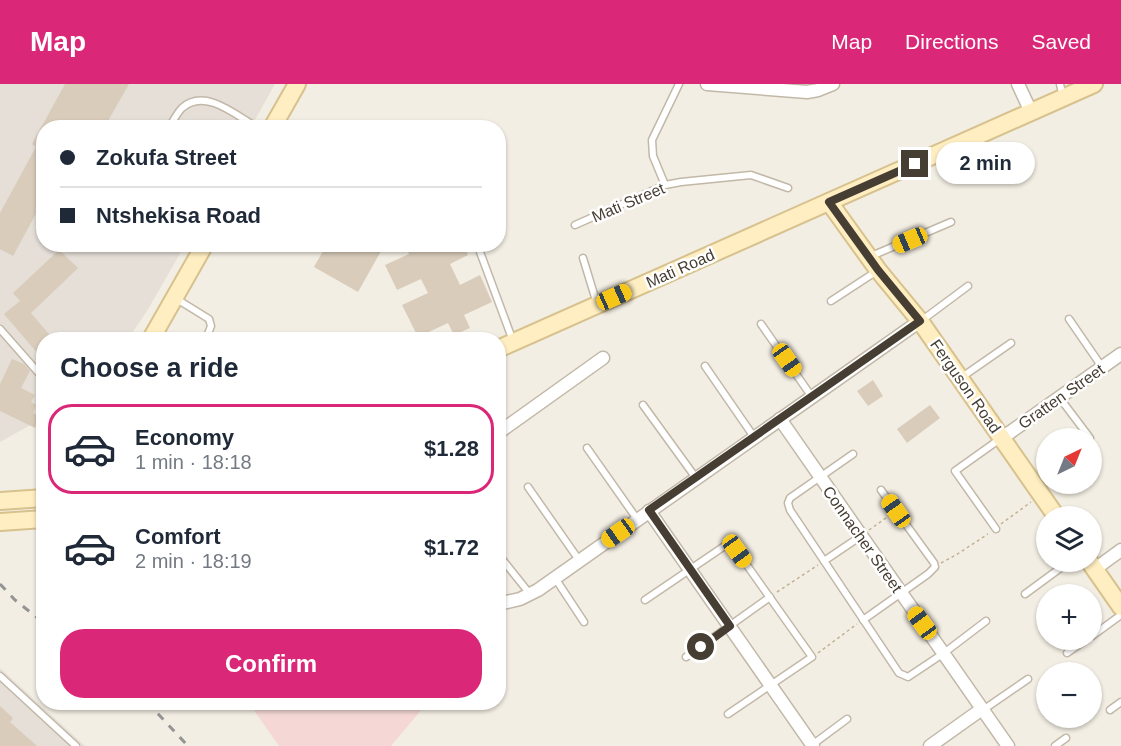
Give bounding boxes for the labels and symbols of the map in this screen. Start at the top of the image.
callout: 2 min [936,143,1035,185]
route end [901,150,928,177]
street label: Mati Street [589,179,668,225]
car [890,225,930,255]
street label: Mati Road [643,246,717,291]
car [594,281,634,313]
street label: Ferguson Road [927,336,1004,436]
car [769,340,805,380]
street label: Gratten Street [1015,360,1108,432]
north arrow [1036,428,1102,494]
street label: Connacher Street [820,483,906,596]
car [878,491,914,531]
car [598,515,638,551]
car [719,531,755,571]
car [904,603,940,643]
route start [687,633,714,660]

